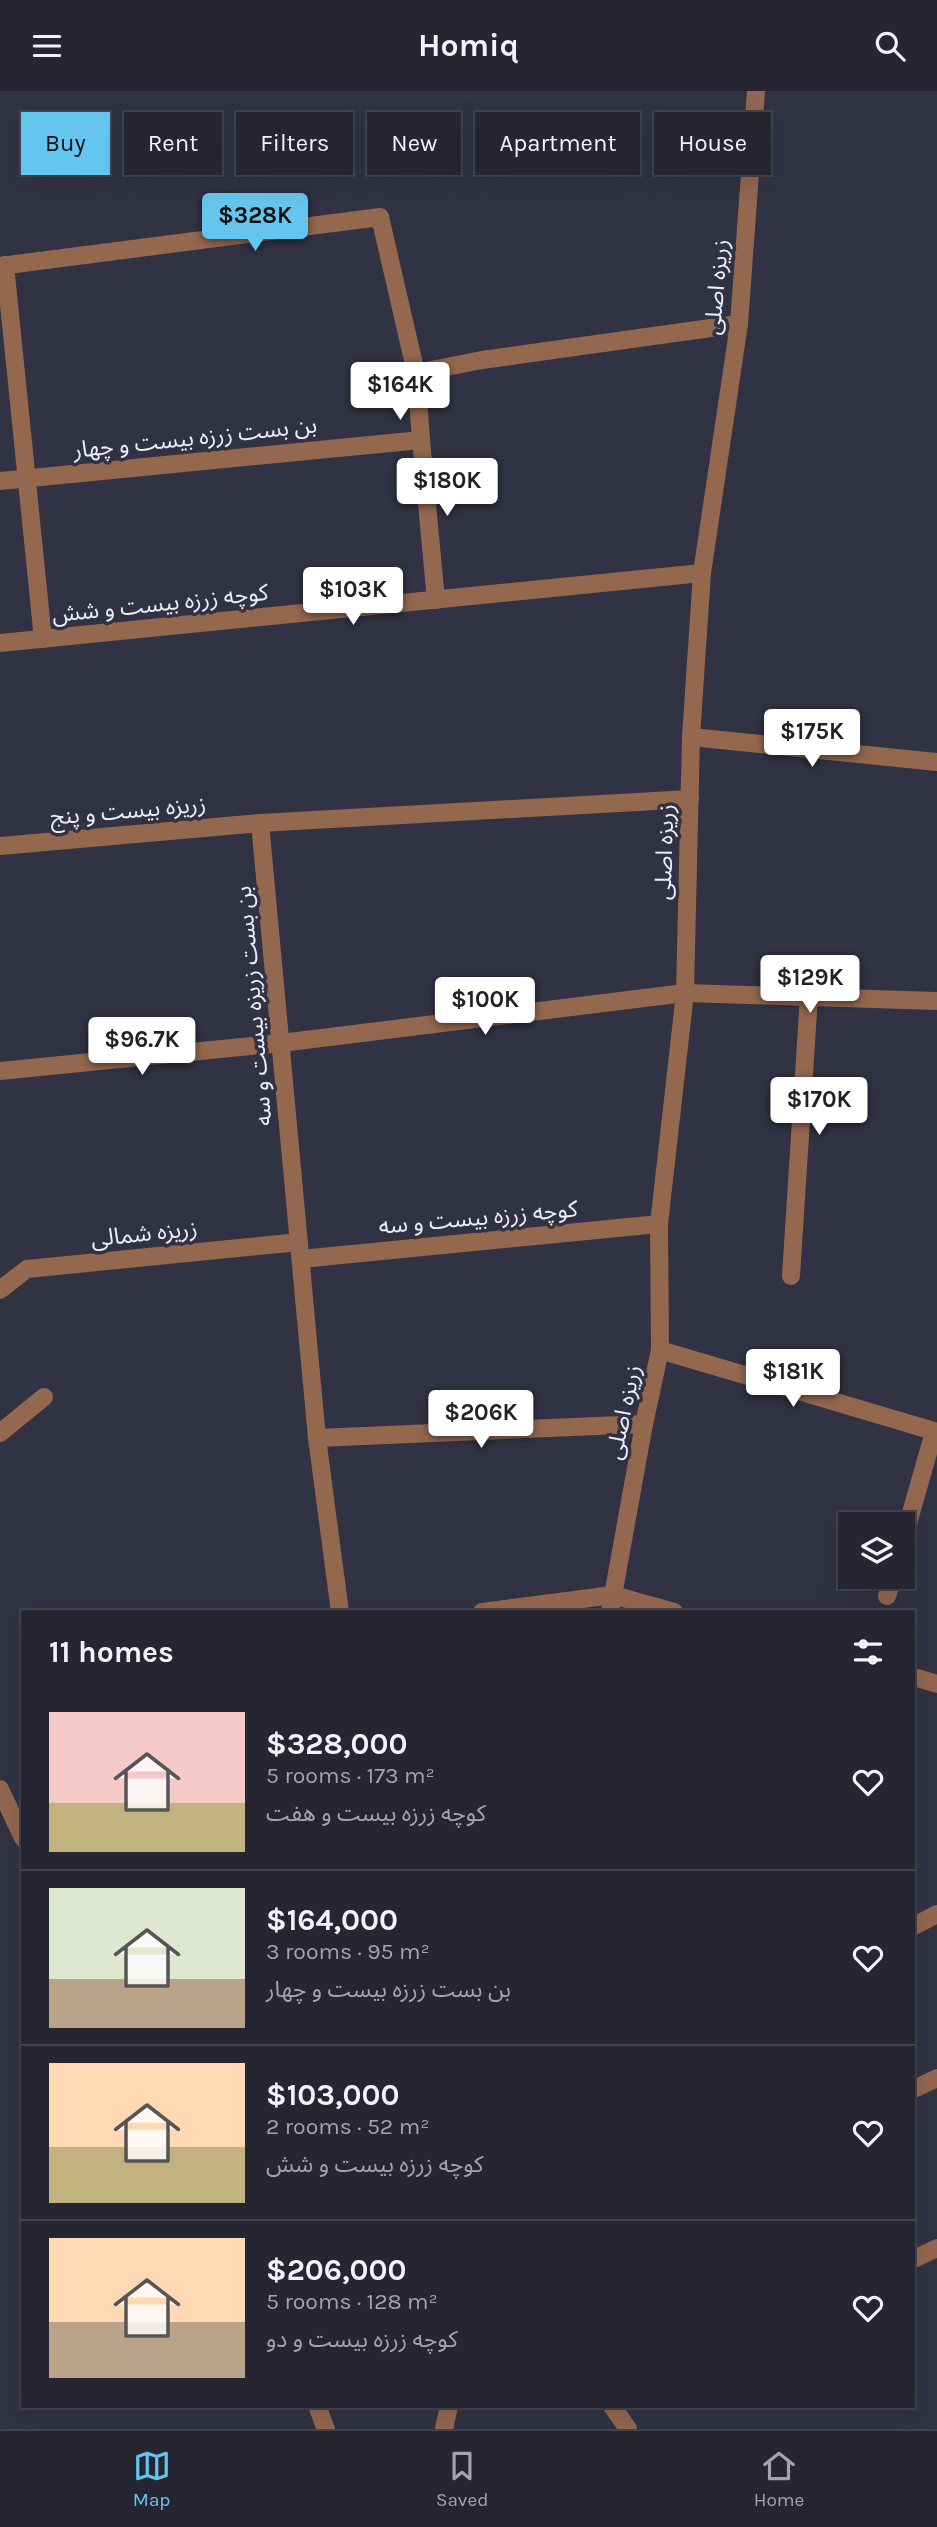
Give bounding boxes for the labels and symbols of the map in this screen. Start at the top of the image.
pin: $328K [206,193,304,253]
street label: زریزه اصلی [699,238,734,336]
pin: $164K [351,363,449,422]
street label: بن بست زرزه بیست و چهار [71,411,318,465]
pin: $180K [398,459,496,518]
pin: $103K [304,567,402,627]
street label: کوچه زرزه بیست و شش [50,579,270,629]
pin: $175K [763,709,861,769]
street label: زریزه بیست و پنج [49,790,207,834]
street label: زریزه اصلی [649,804,680,901]
street label: بن بست زریزه بیست و سه [230,885,277,1127]
pin: $129K [761,955,859,1015]
pin: $100K [436,977,534,1037]
pin: $96.7K [85,1017,199,1077]
pin: $170K [770,1077,868,1137]
street label: کوچه زرزه بیست و سه [377,1195,579,1241]
street label: زریزه شمالی [89,1214,199,1253]
pin: $181K [744,1349,842,1409]
street label: زریزه اصلی [600,1362,647,1462]
pin: $206K [432,1391,530,1450]

